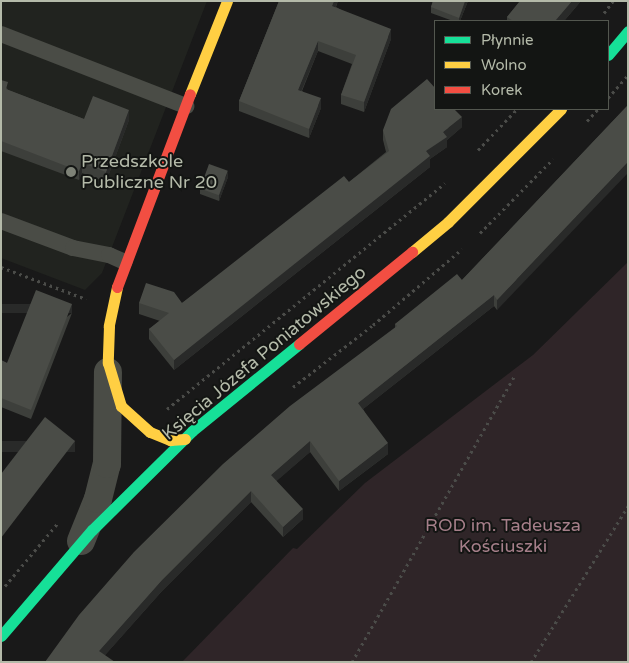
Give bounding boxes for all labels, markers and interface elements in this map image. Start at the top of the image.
legend [434,20,609,110]
text: Płynnie [481,31,534,49]
text: Wolno [481,56,527,74]
text: Korek [481,81,522,99]
place label: Przedszkole Publiczne Nr 20 [81,151,217,193]
marker: Przedszkole Publiczne Nr 20 [65,166,77,178]
street label: Księcia Józefa Poniatowskiego [158,261,370,445]
park label: ROD im. Tadeusza Kościuszki [425,515,581,558]

